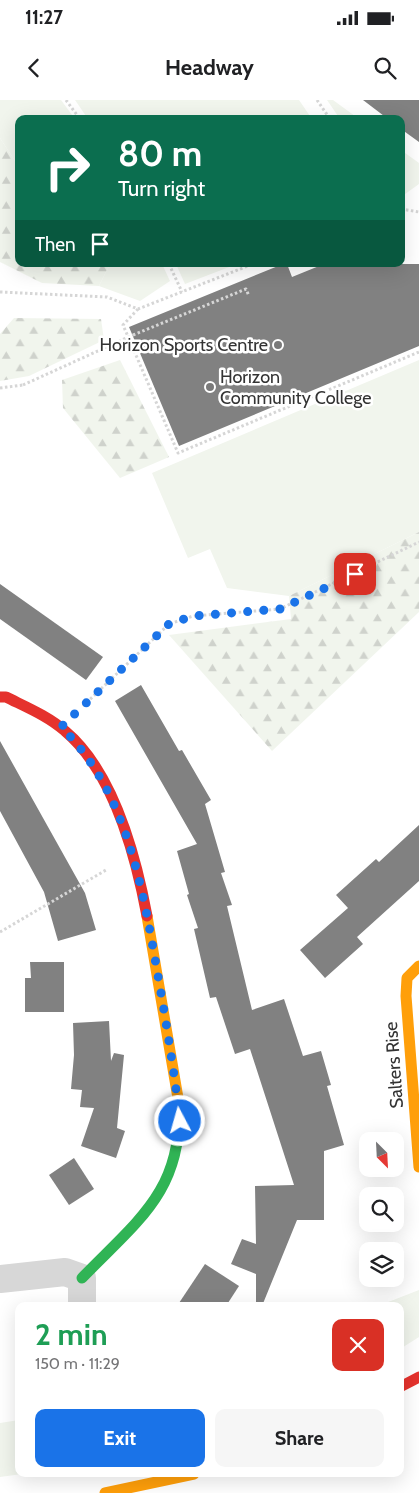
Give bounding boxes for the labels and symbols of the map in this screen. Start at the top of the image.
place label: Horizon Sports Centre [100,334,268,356]
marker: Horizon Sports Centre [272,339,284,351]
place label: Horizon Community College [220,366,371,409]
marker: Horizon Community College [204,381,216,393]
pin [334,553,376,595]
street label: Salters Rise [380,1021,408,1109]
position arrow [153,1094,205,1146]
north arrow [359,1132,404,1178]

